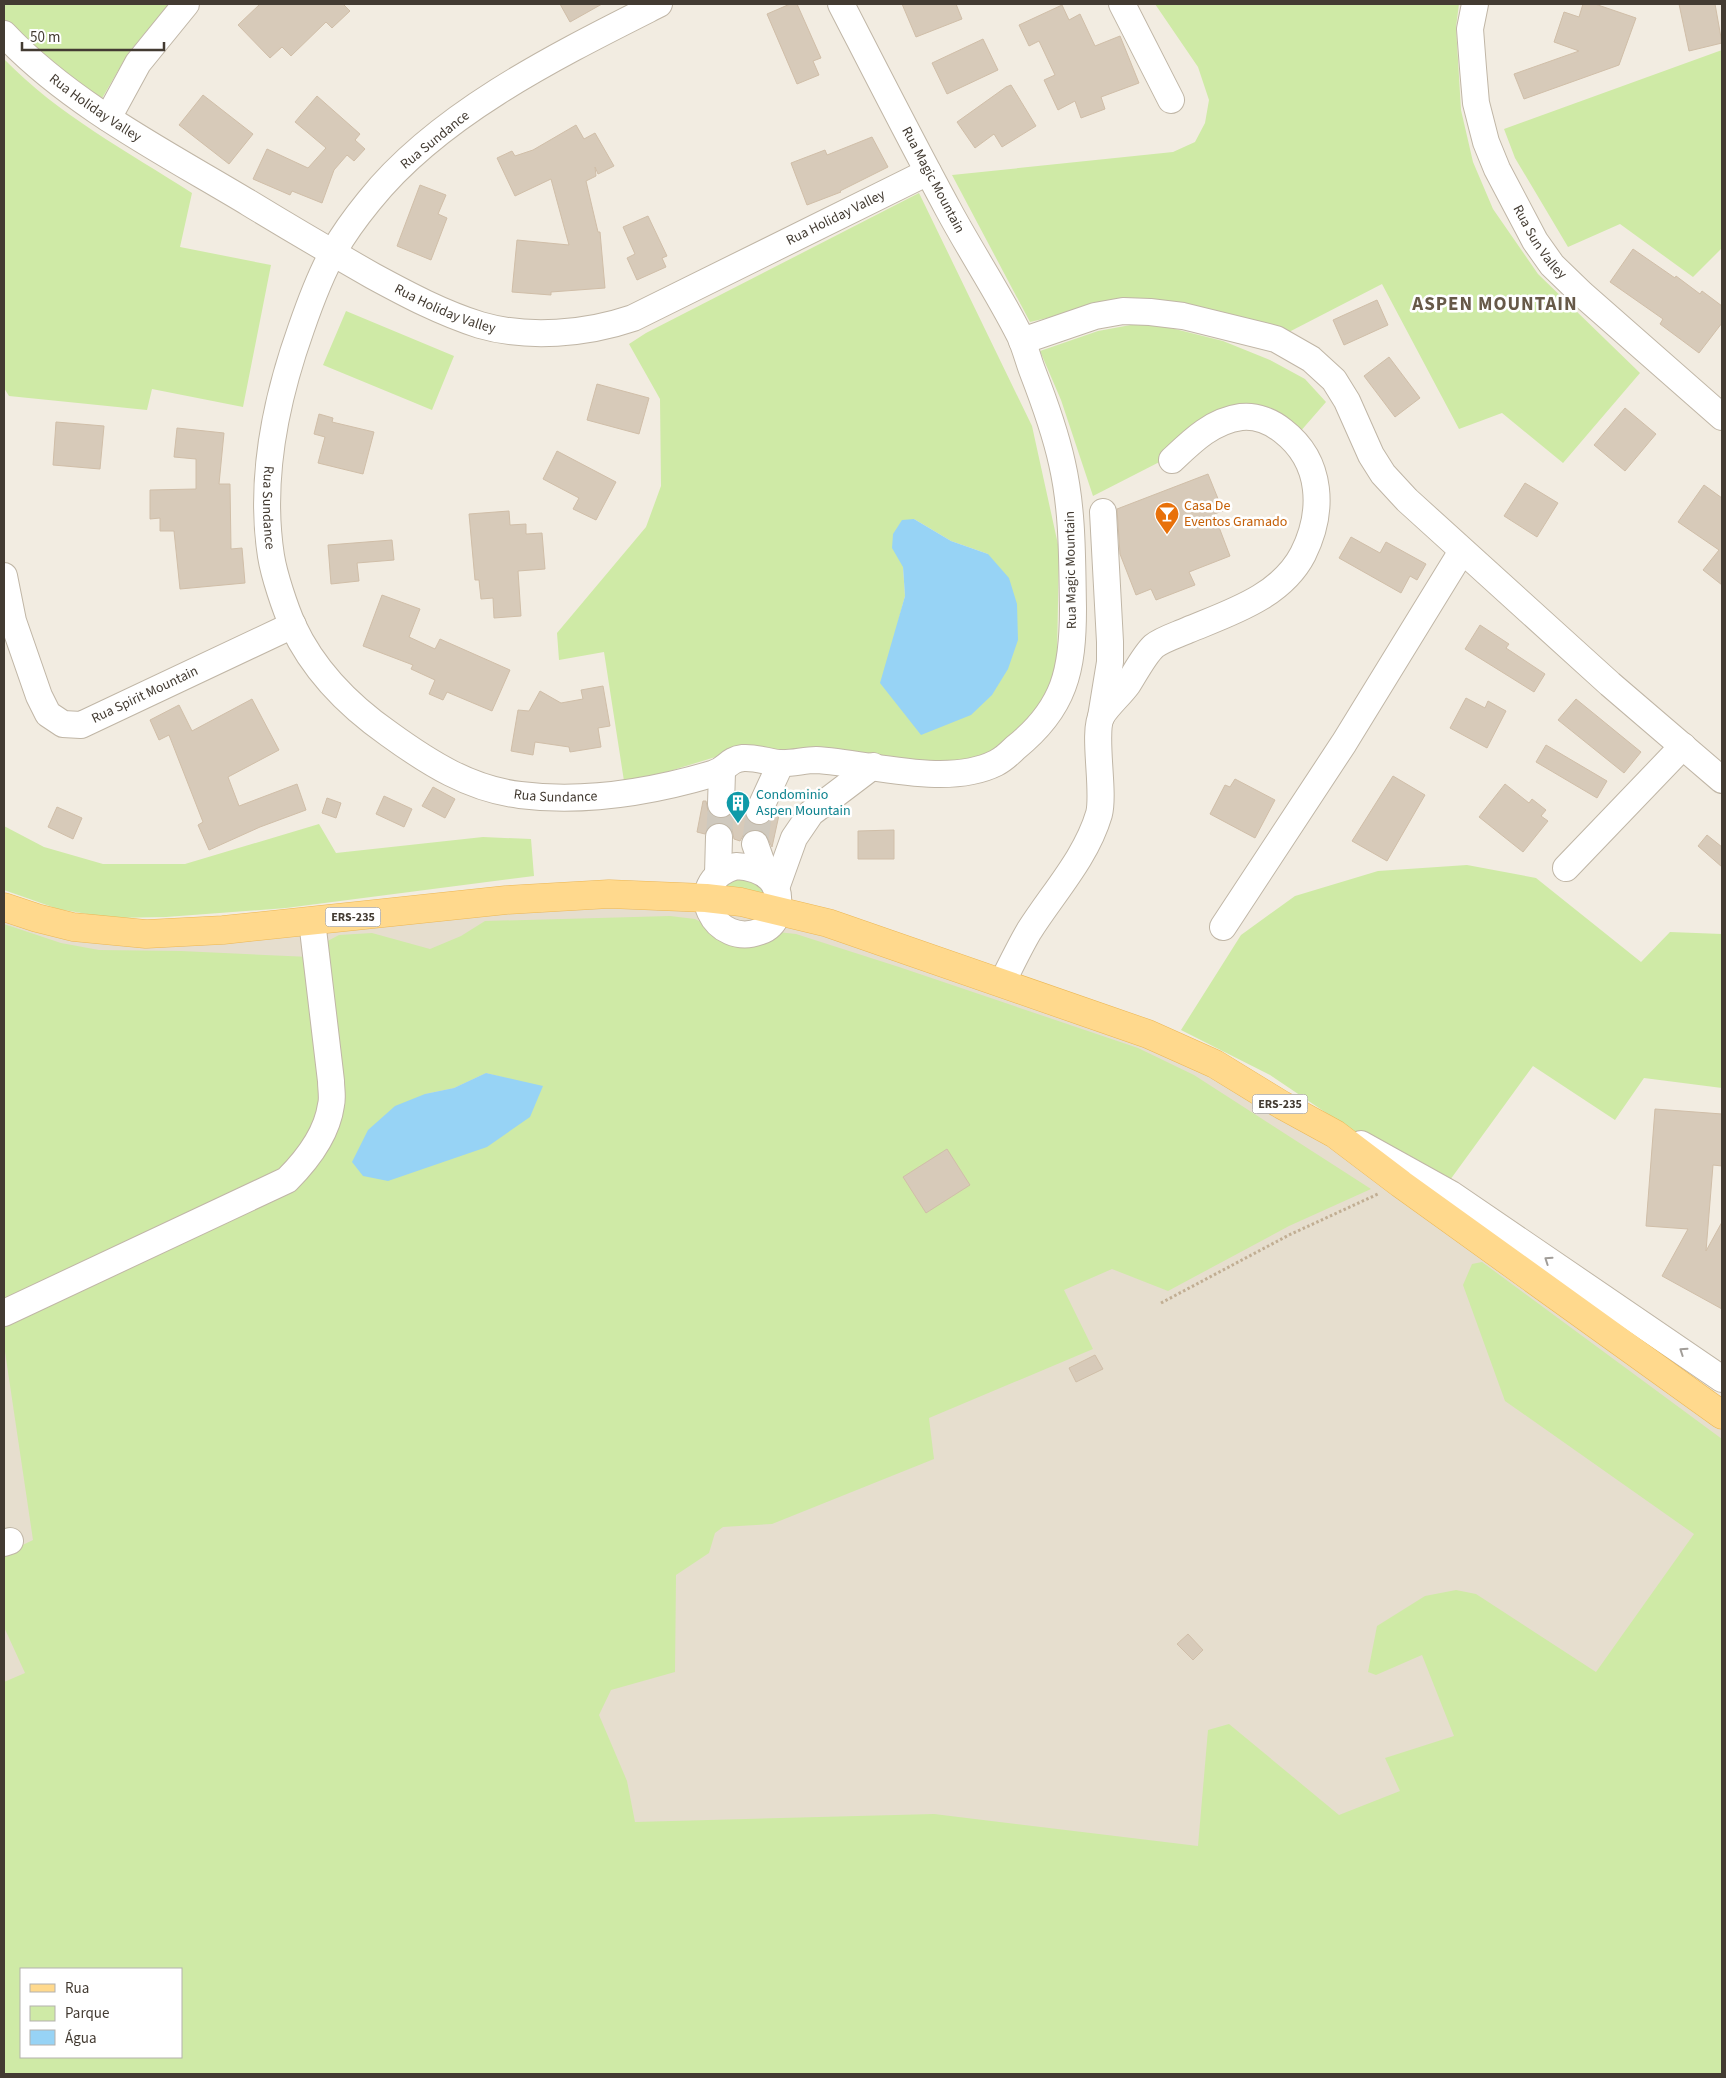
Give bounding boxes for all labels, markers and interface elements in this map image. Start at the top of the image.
scale bar [22,20,165,52]
text: 50 m [30,27,60,48]
street label: Rua Holiday Valley [45,69,146,147]
street label: Rua Sundance [396,106,474,174]
street label: Rua Magic Mountain [896,123,970,237]
street label: Rua Holiday Valley [783,185,889,251]
street label: Rua Sun Valley [1508,201,1571,284]
street label: Rua Holiday Valley [391,279,498,339]
district label: ASPEN MOUNTAIN [1411,291,1578,318]
street label: Rua Sundance [257,465,280,551]
place label: Casa De Eventos Gramado [1184,496,1287,532]
bar icon: Casa De Eventos Gramado [1154,501,1180,535]
street label: Rua Magic Mountain [1060,511,1082,629]
street label: Rua Spirit Mountain [88,661,201,729]
street label: Rua Sundance [512,784,598,808]
place label: Condominio Aspen Mountain [756,785,851,821]
building icon: Condominio Aspen Mountain [725,790,751,824]
road number: ERS-235 [326,908,380,926]
road number: ERS-235 [1252,1094,1308,1114]
one-way arrow [1544,1256,1553,1266]
one-way arrow [1679,1348,1688,1357]
legend [20,1968,182,2058]
text: Rua [65,1978,89,1999]
text: Parque [65,2003,109,2024]
text: Água [65,2028,96,2049]

